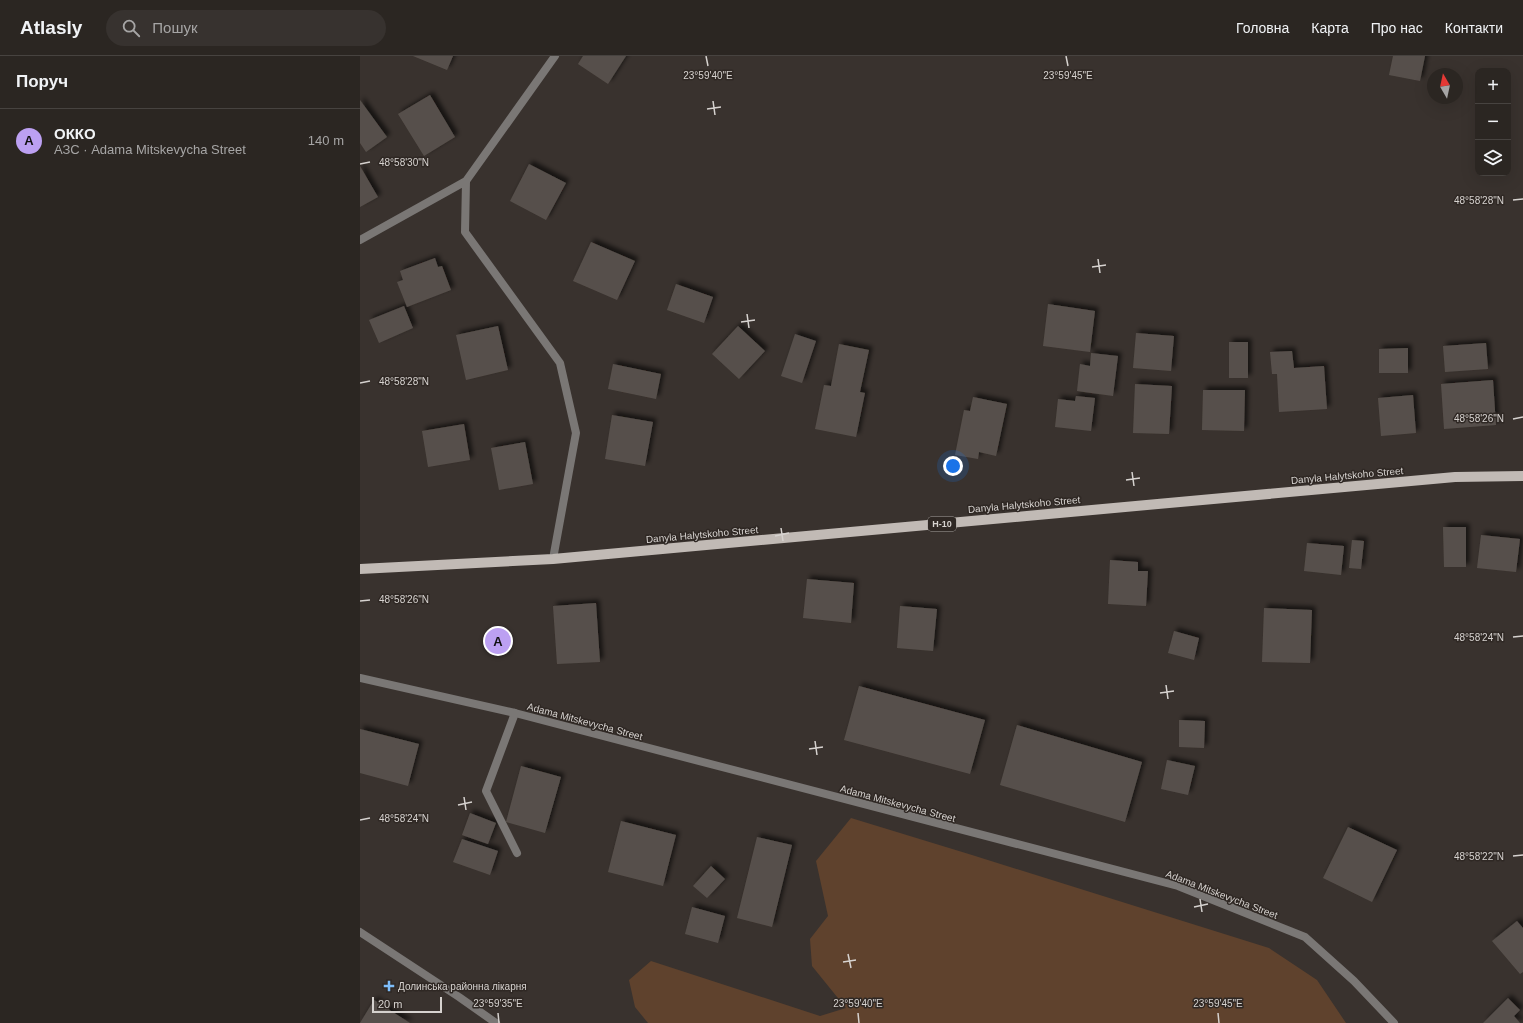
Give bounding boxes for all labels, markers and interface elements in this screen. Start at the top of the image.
search box [106,10,386,46]
text: Atlasly [20,17,82,38]
icon: search [120,17,142,39]
text: Пошук [152,19,198,36]
text: Головна [1236,20,1289,36]
text: Карта [1311,20,1349,36]
text: Про нас [1371,20,1423,36]
text: Контакти [1445,20,1503,36]
north arrow [1427,68,1463,104]
map controls [1475,68,1511,176]
button: + [1475,68,1511,104]
text: 23°59'40"E [683,70,733,81]
text: 23°59'45"E [1043,70,1093,81]
text: Поруч [16,72,68,91]
button: − [1475,104,1511,140]
text: ОККО [54,125,96,142]
text: A [24,133,34,148]
text: 140 m [308,133,344,148]
button: layers [1475,140,1511,176]
text: АЗС · Adama Mitskevycha Street [54,142,246,157]
text: 48°58'30"N [379,157,429,168]
text: 48°58'28"N [1454,195,1504,206]
text: 48°58'28"N [379,376,429,387]
text: 48°58'26"N [1454,413,1504,424]
your location [943,456,963,476]
street label: Danyla Halytskoho Street [1290,465,1404,486]
street label: Danyla Halytskoho Street [967,494,1081,515]
road number: Н-10 [928,517,956,531]
street label: Danyla Halytskoho Street [645,524,759,545]
text: 48°58'26"N [379,594,429,605]
pin: A [485,626,511,656]
text: 48°58'24"N [1454,632,1504,643]
street label: Adama Mitskevycha Street [526,701,644,742]
street label: Adama Mitskevycha Street [839,783,957,824]
text: 48°58'24"N [379,813,429,824]
text: 48°58'22"N [1454,851,1504,862]
street label: Adama Mitskevycha Street [1164,868,1280,921]
marker: Долинська районна лікарня [383,980,395,992]
place label: Долинська районна лікарня [398,981,527,992]
scale bar [372,995,442,1014]
text: 20 m [378,998,402,1010]
text: 23°59'35"E [473,998,523,1009]
text: 23°59'40"E [833,998,883,1009]
text: 23°59'45"E [1193,998,1243,1009]

